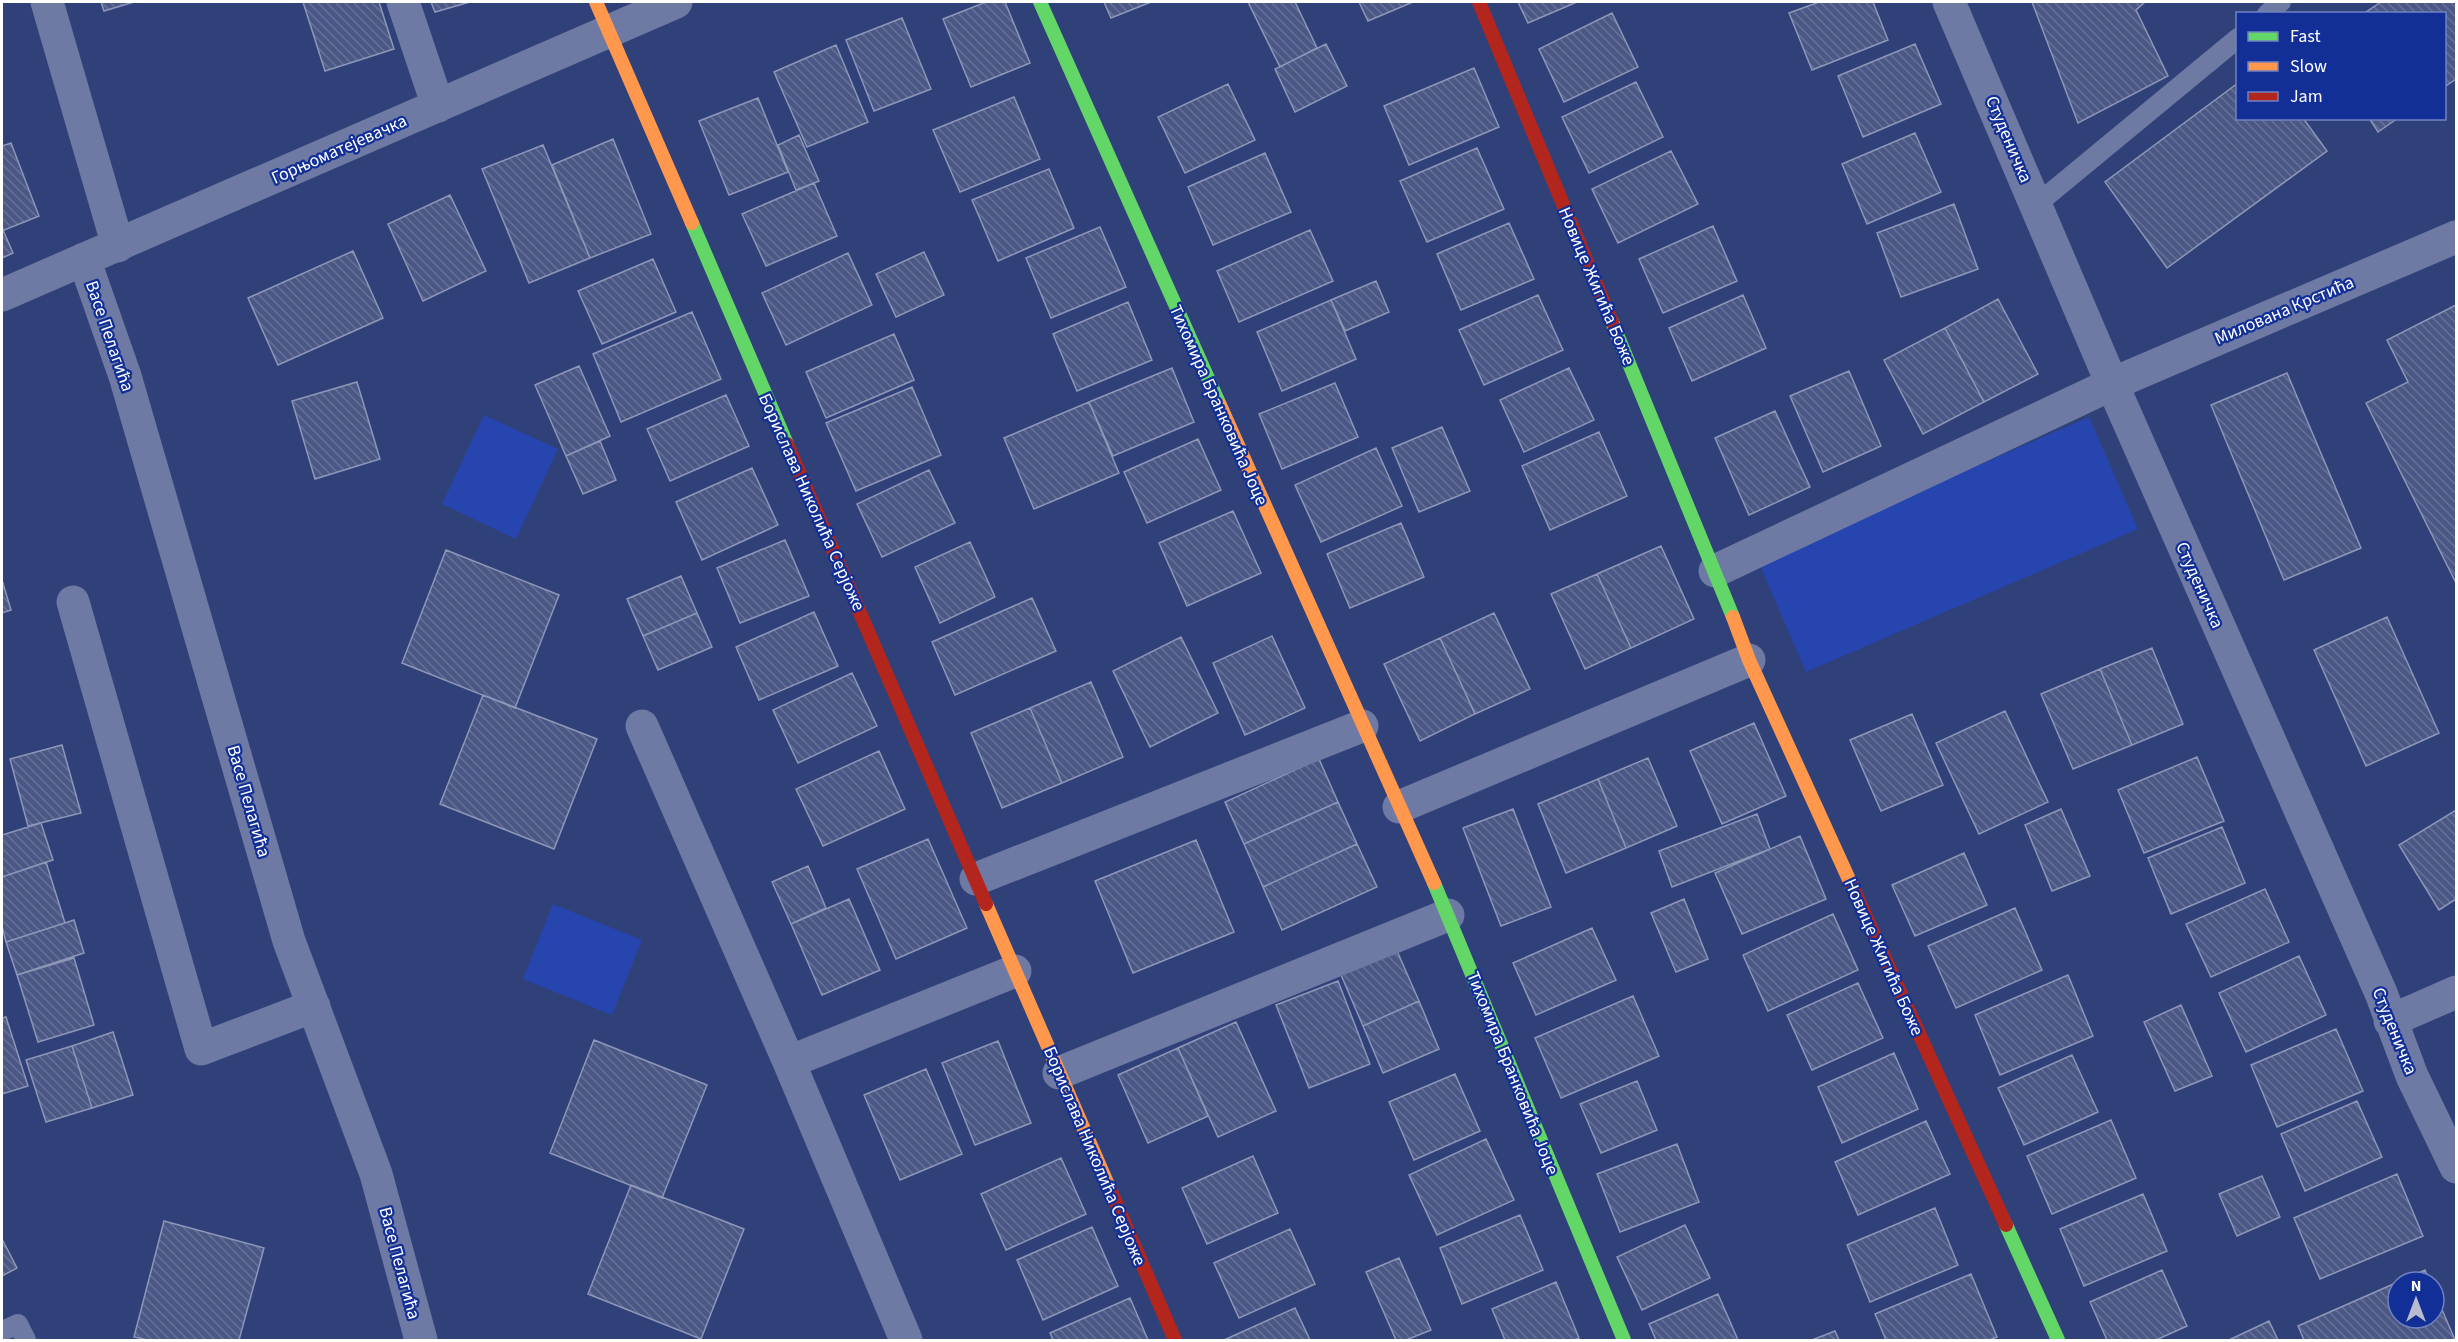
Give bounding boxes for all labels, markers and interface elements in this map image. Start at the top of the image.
legend [2236,12,2446,120]
text: Fast [2290,24,2321,49]
text: Slow [2290,54,2327,79]
text: Jam [2290,84,2323,109]
street label: Студеничка [1979,92,2038,187]
street label: Горњоматејевачка [267,108,411,191]
street label: Новице Жигића Боже [1552,203,1641,369]
street label: Милована Крстића [2211,270,2358,351]
street label: Васе Пелагића [79,277,140,395]
street label: Тихомира Бранковића Јоце [1163,301,1274,510]
street label: Борислава Николића Серјоже [752,389,871,615]
street label: Студеничка [2169,538,2230,632]
street label: Васе Пелагића [221,742,276,860]
street label: Новице Жигића Боже [1838,875,1929,1040]
street label: Тихомира Бранковића Јоце [1460,968,1565,1179]
street label: Студеничка [2366,984,2423,1079]
street label: Борислава Николића Серјоже [1037,1043,1152,1270]
street label: Васе Пелагића [372,1204,427,1322]
north arrow [2386,1270,2446,1330]
text: N [2411,1275,2421,1297]

